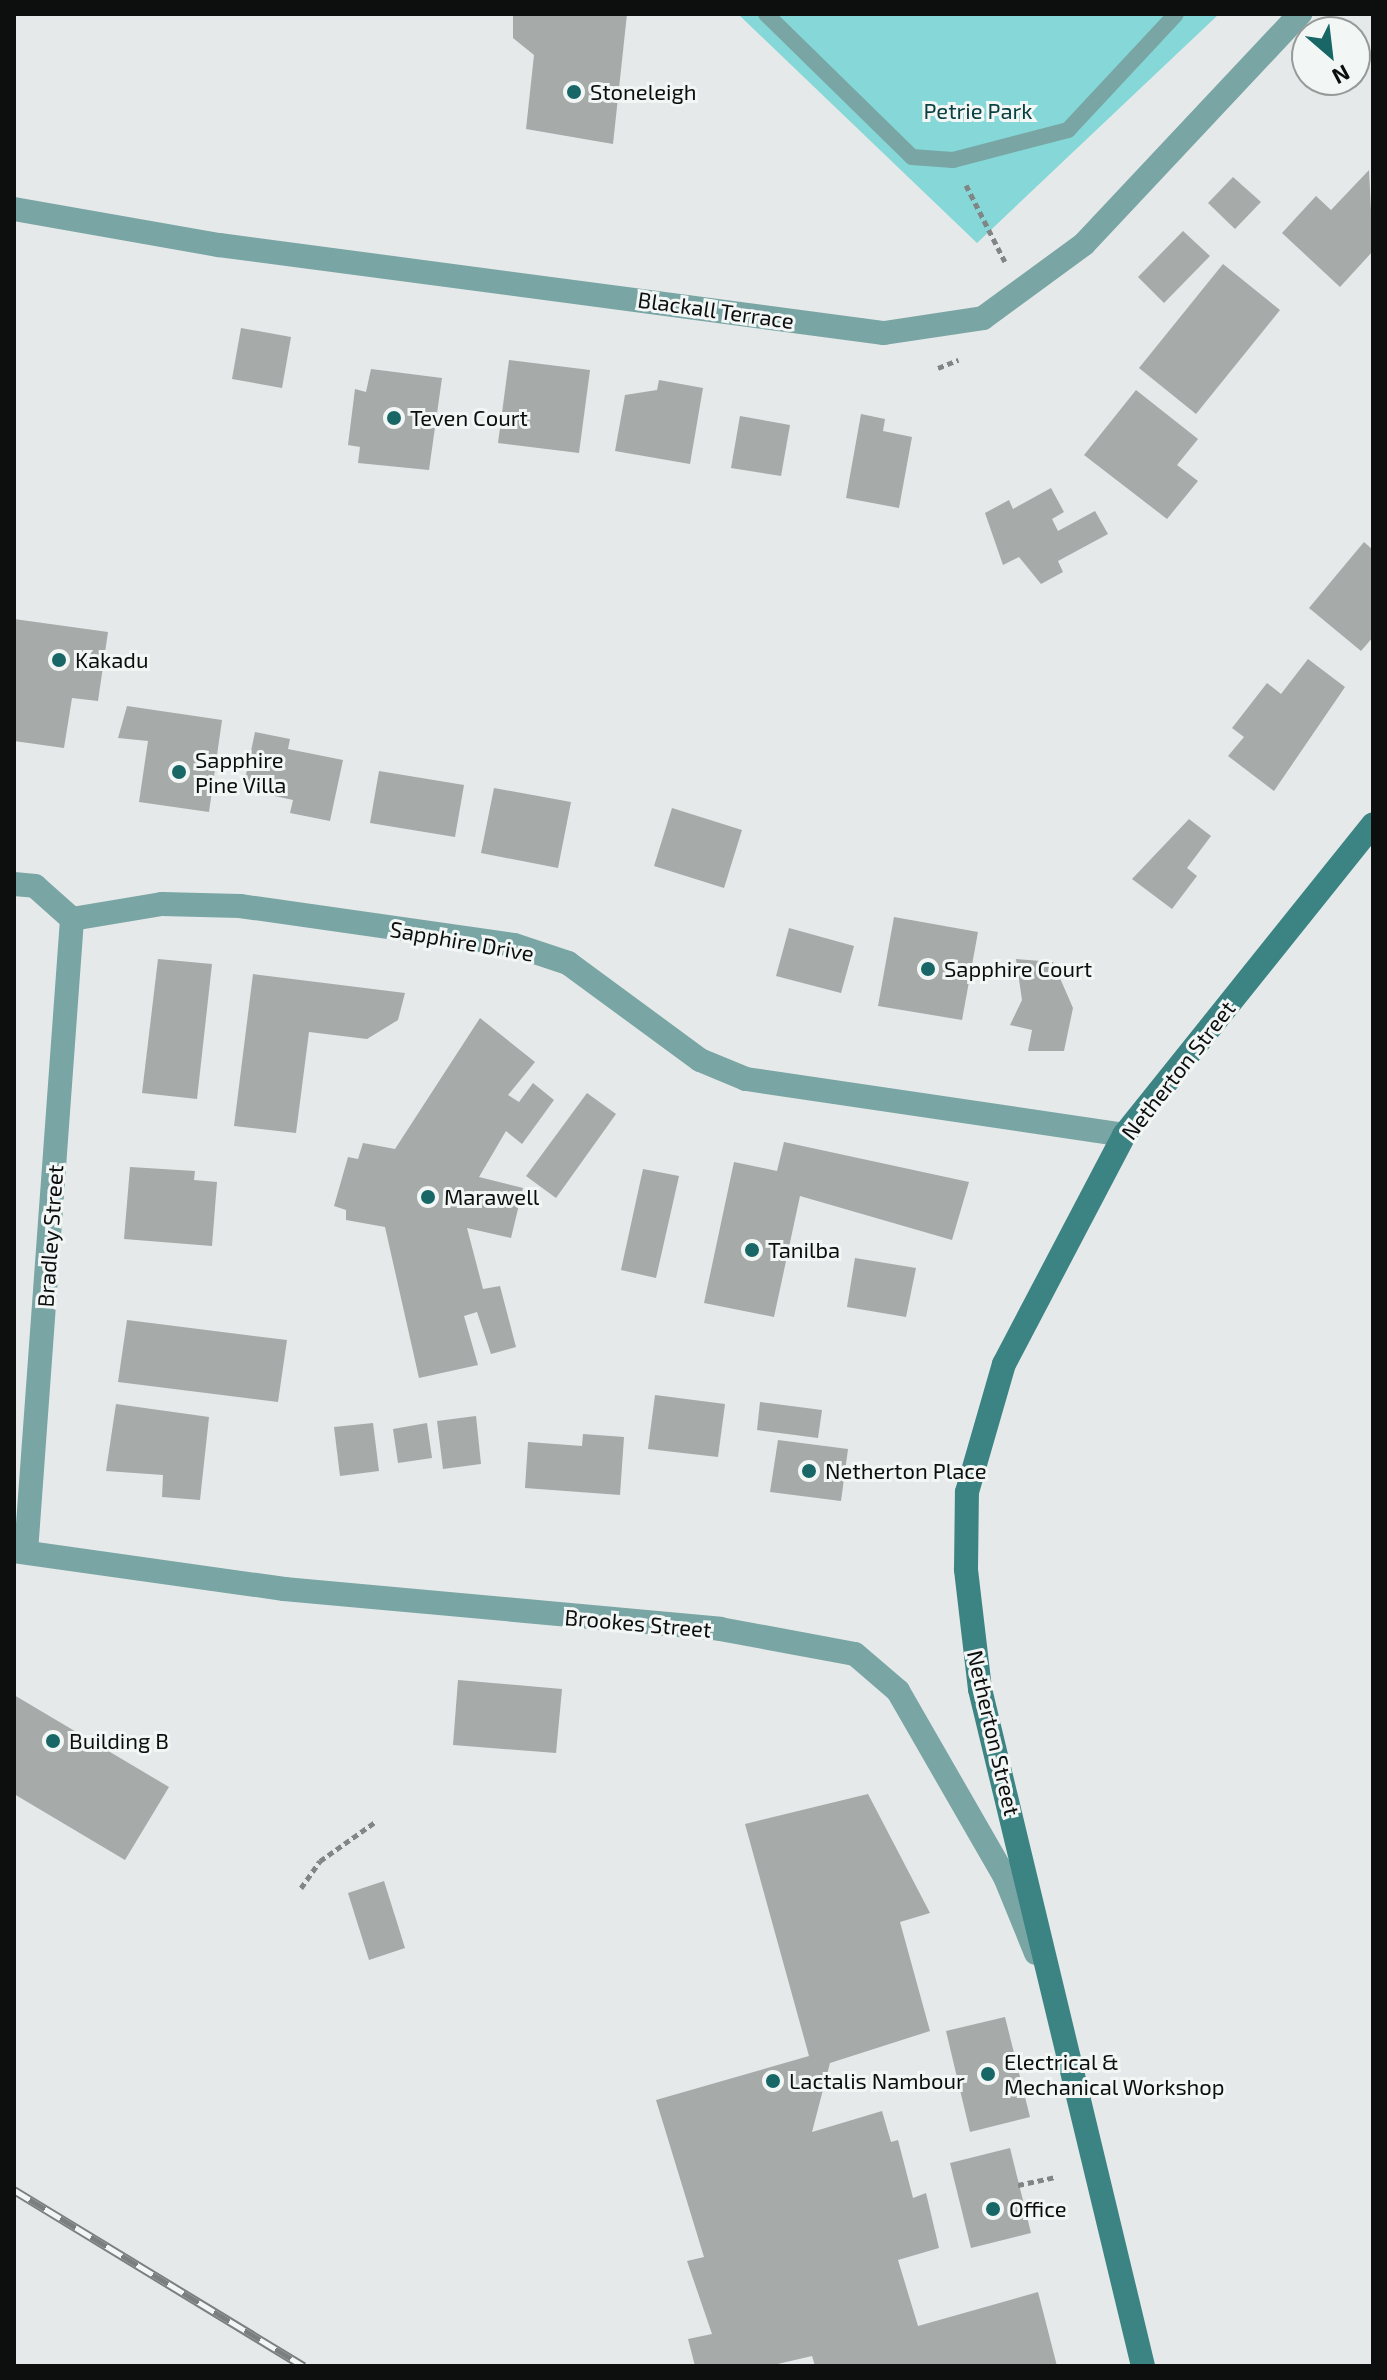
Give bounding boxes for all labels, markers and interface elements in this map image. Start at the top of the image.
north arrow [1291,16,1371,96]
text: N [1328,60,1354,91]
place label: Stoneleigh [590,79,697,105]
marker: Stoneleigh [565,83,583,101]
park label: Petrie Park [923,98,1033,124]
street label: Blackall Terrace [636,286,796,334]
place label: Teven Court [410,405,528,431]
marker: Teven Court [385,409,403,427]
place label: Kakadu [75,647,149,673]
marker: Kakadu [50,651,68,669]
place label: Sapphire Pine Villa [195,746,287,798]
marker: Sapphire Pine Villa [170,763,188,781]
street label: Sapphire Drive [388,915,536,967]
place label: Sapphire Court [944,956,1092,982]
marker: Sapphire Court [919,960,937,978]
street label: Netherton Street [1116,995,1240,1145]
street label: Bradley Street [32,1164,68,1308]
place label: Marawell [444,1184,539,1210]
marker: Marawell [419,1188,437,1206]
place label: Tanilba [768,1237,840,1263]
marker: Tanilba [743,1241,761,1259]
place label: Netherton Place [825,1458,987,1484]
marker: Netherton Place [800,1462,818,1480]
street label: Brookes Street [564,1603,712,1643]
street label: Netherton Street [962,1648,1026,1818]
place label: Building B [69,1728,169,1754]
marker: Building B [44,1732,62,1750]
place label: Electrical & Mechanical Workshop [1004,2048,1225,2100]
marker: Electrical & Mechanical Workshop [979,2065,997,2083]
place label: Lactalis Nambour [789,2068,965,2094]
marker: Lactalis Nambour [764,2072,782,2090]
place label: Office [1009,2196,1067,2222]
marker: Office [984,2200,1002,2218]

